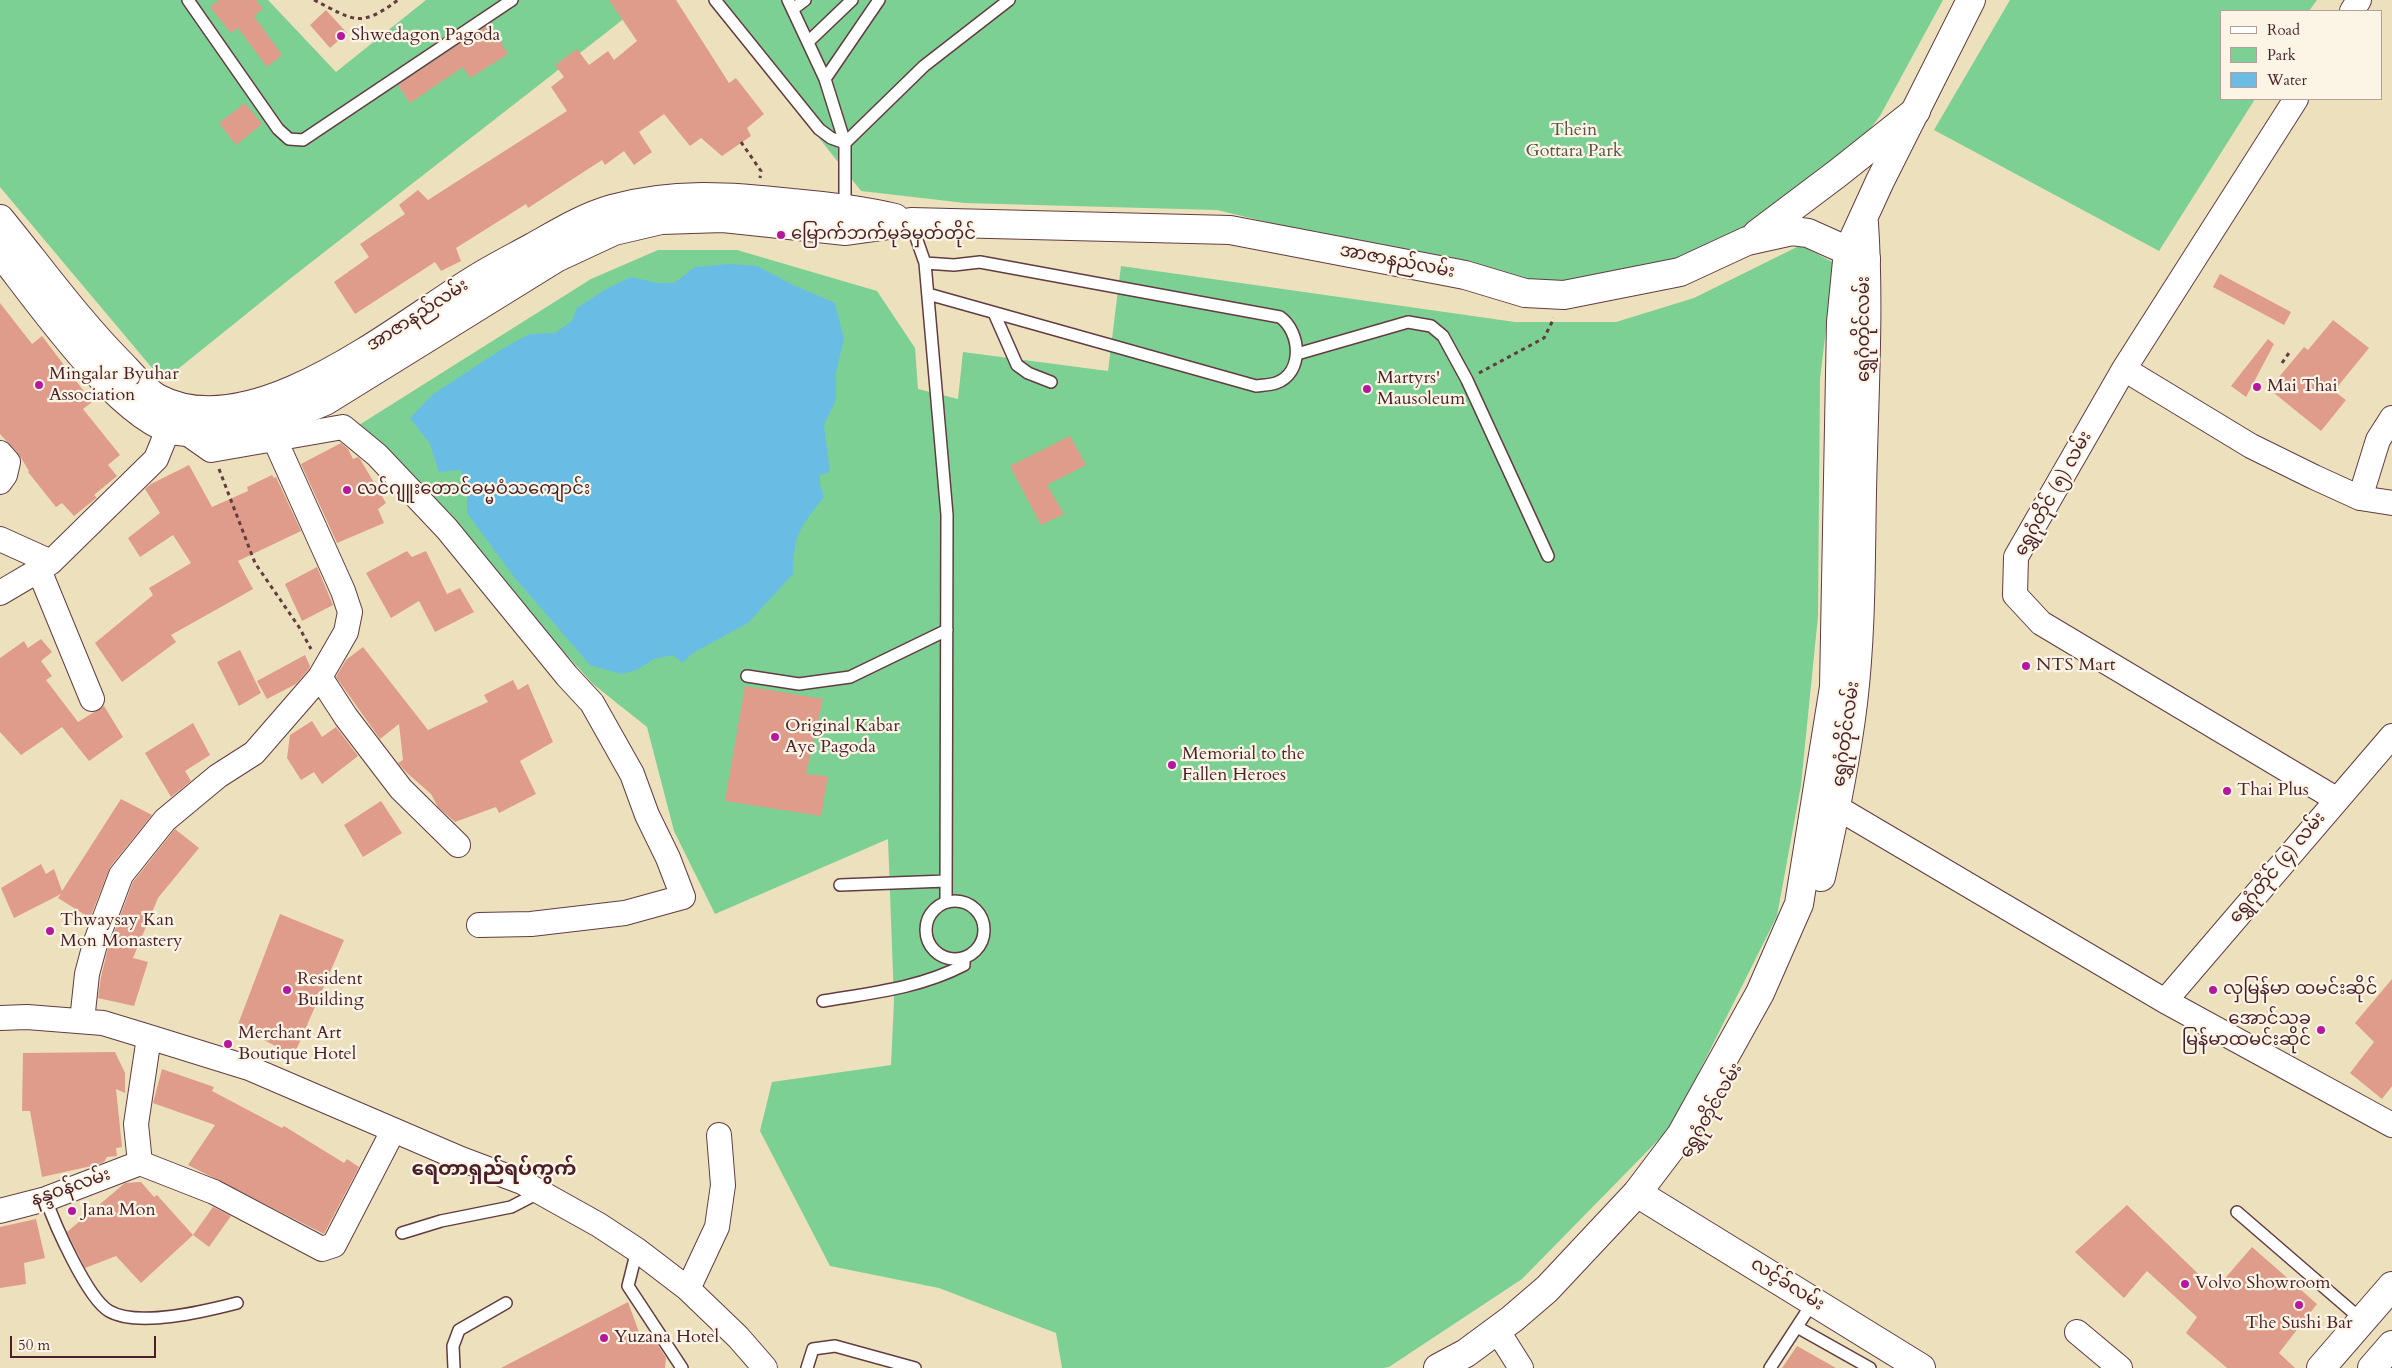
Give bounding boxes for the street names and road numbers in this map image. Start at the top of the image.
street label: အာဇာနည်လမ်း [1338,240,1456,284]
street label: အာဇာနည်လမ်း [363,275,473,357]
street label: ရွှေဂုံတိုင်လမ်း [1854,276,1876,382]
street label: ရွှေဂုံတိုင် (၅) လမ်း [2011,428,2097,560]
street label: ရွှေဂုံတိုင်လမ်း [1829,680,1865,788]
street label: ရွှေဂုံတိုင် (၄) လမ်း [2225,808,2331,928]
street label: ရွှေဂုံတိုင်လမ်း [1676,1060,1748,1162]
street label: နန္ဒဝန်လမ်း [28,1164,114,1212]
street label: လင့်ခ်လမ်း [1746,1254,1828,1316]

